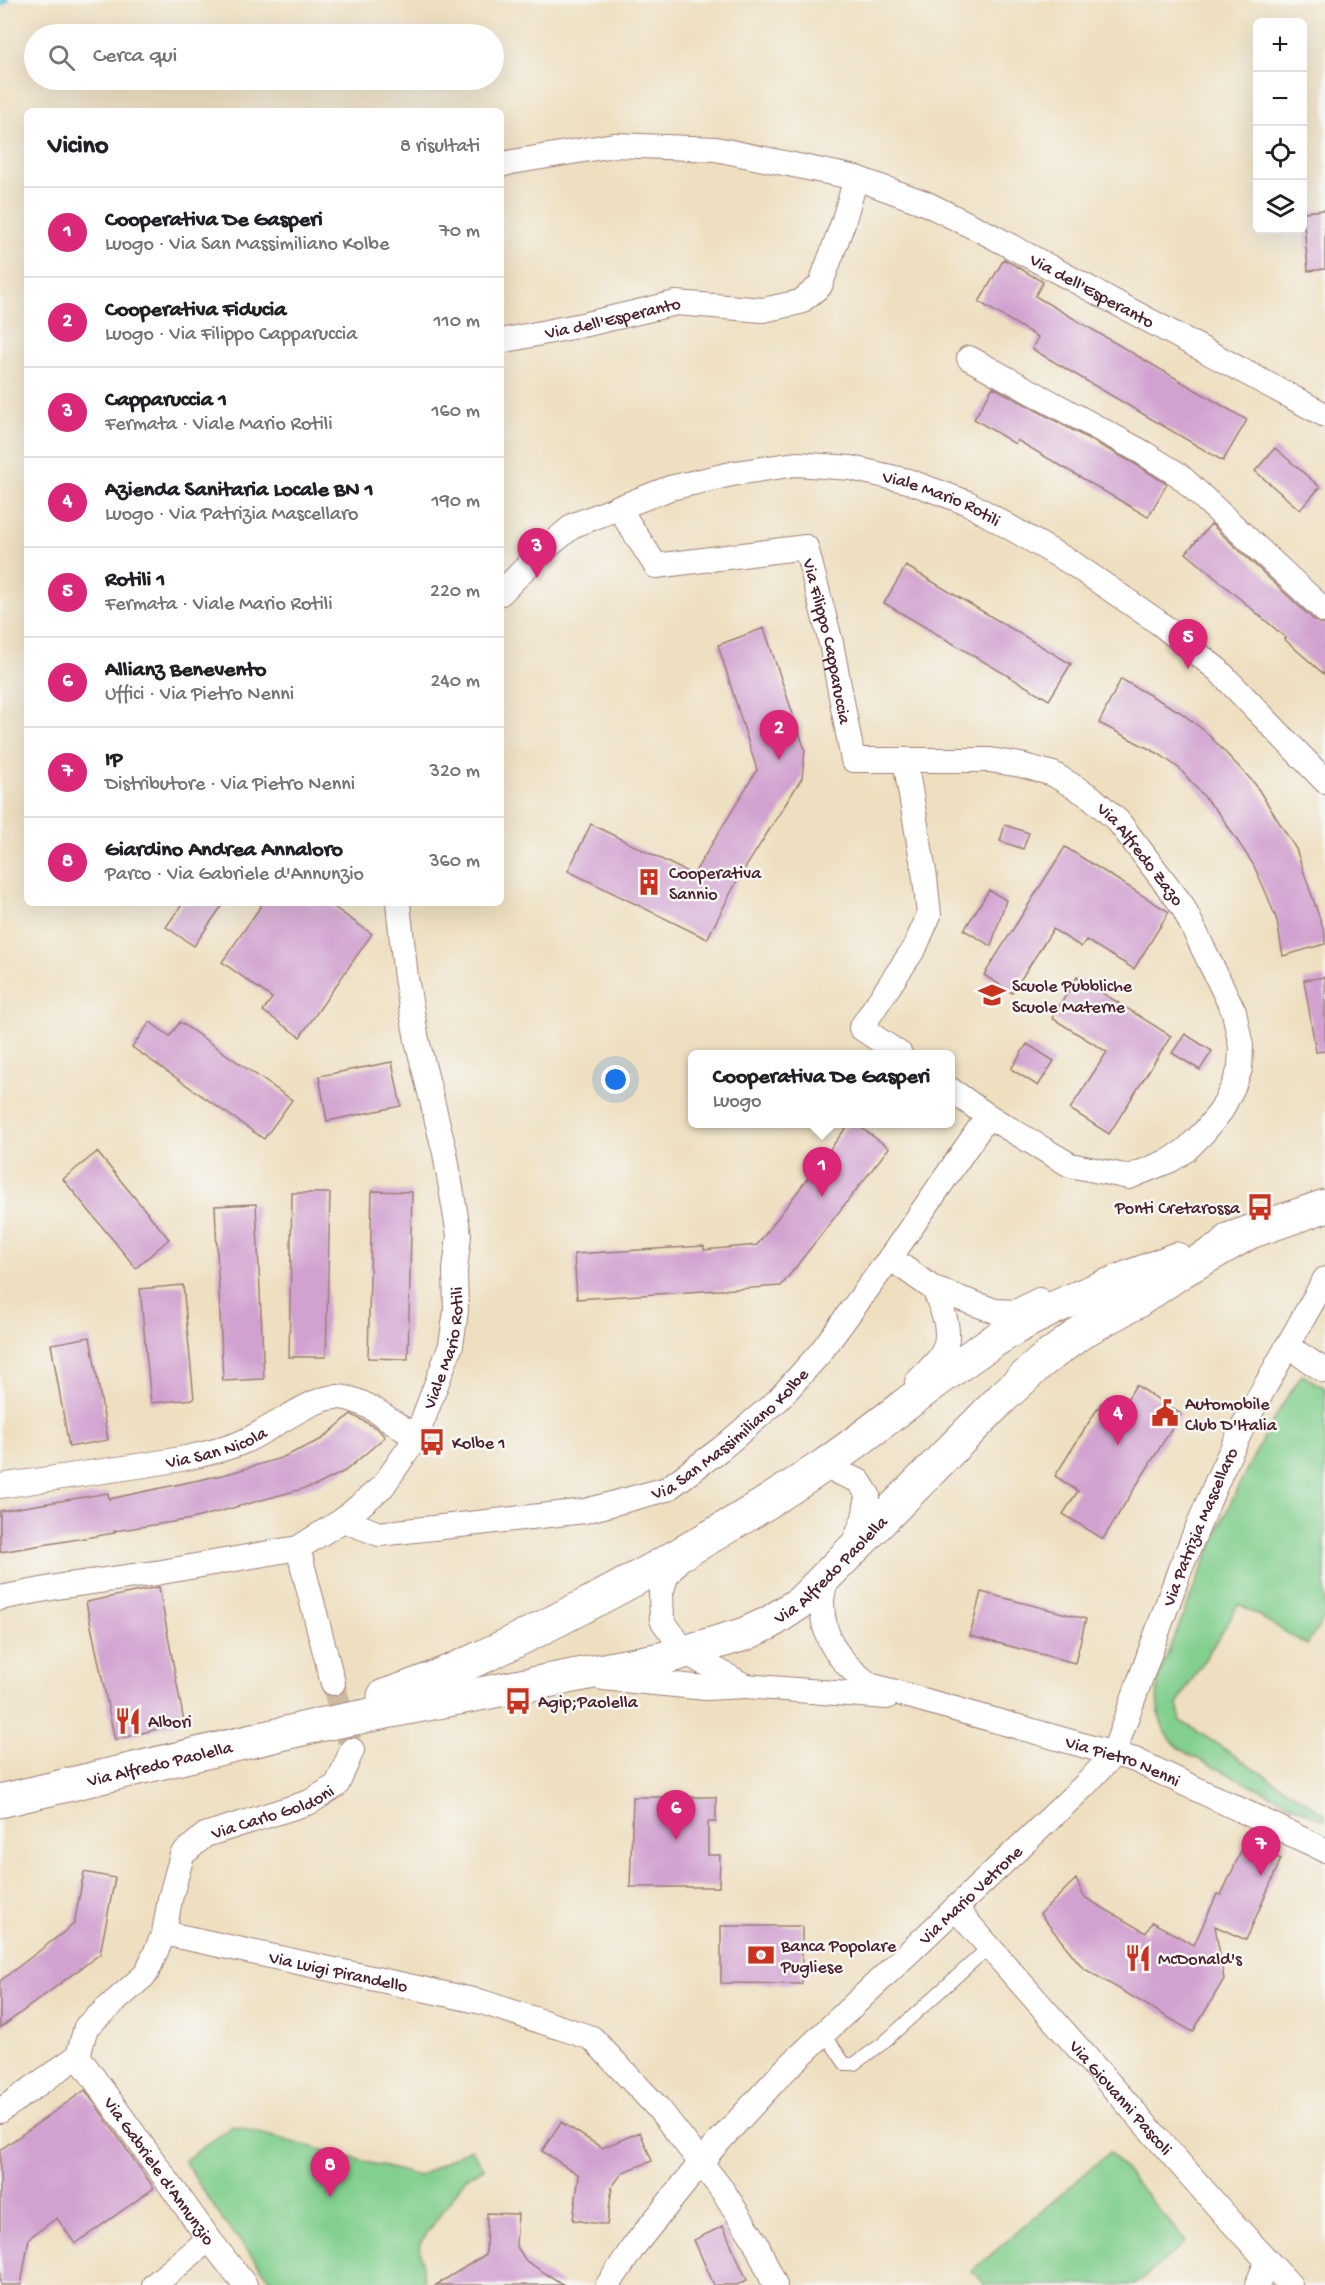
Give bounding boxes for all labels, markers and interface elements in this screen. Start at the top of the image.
map controls [1253,18,1307,234]
button: + [1253,18,1307,72]
search box [24,24,504,90]
icon: search [45,41,78,74]
text: Cerca qui [93,44,177,70]
button: − [1253,72,1307,126]
button: locate [1253,126,1307,180]
text: Vicino [48,132,108,163]
text: 8 risultati [400,136,480,159]
button: layers [1253,180,1307,234]
text: Cooperativa De Gasperi [105,208,323,234]
text: 1 [63,221,72,244]
text: 70 m [439,221,480,244]
text: Luogo · Via San Massimiliano Kolbe [105,234,389,257]
street label: Via dell'Esperanto [1025,250,1157,334]
street label: Via dell'Esperanto [543,294,683,345]
text: Cooperativa Fiducia [105,298,287,324]
text: 2 [63,311,72,334]
text: 110 m [434,311,480,334]
text: Luogo · Via Filippo Capparuccia [105,324,357,347]
text: Capparuccia 1 [105,388,227,414]
text: 3 [62,401,73,424]
text: 160 m [431,401,480,424]
text: Fermata · Viale Mario Rotili [105,414,333,437]
street label: Viale Mario Rotili [879,467,1003,532]
text: Azienda Sanitaria Locale BN 1 [105,478,374,504]
text: 4 [63,491,72,514]
text: 190 m [432,491,480,514]
text: Luogo · Via Patrizia Mascellaro [105,504,358,527]
pin: 3 [518,528,556,578]
street label: Via Filippo Capparuccia [796,556,854,727]
text: Rotili 1 [105,568,165,594]
text: 5 [62,581,73,604]
text: 220 m [430,581,480,604]
text: Fermata · Viale Mario Rotili [105,594,333,617]
pin: 5 [1168,620,1208,669]
text: Allianz Benevento [105,658,266,684]
text: 6 [62,671,73,694]
text: 240 m [430,671,480,694]
text: Uffici · Via Pietro Nenni [105,684,294,707]
pin: 2 [760,710,798,760]
text: IP [105,748,122,774]
text: 7 [62,761,73,784]
text: 320 m [430,761,480,784]
text: Distributore · Via Pietro Nenni [105,774,355,797]
street label: Via Alfredo Zazo [1091,799,1187,911]
text: Giardino Andrea Annaloro [105,838,343,864]
text: 8 [62,851,73,874]
text: 360 m [429,851,480,874]
text: Parco · Via Gabriele d'Annunzio [105,864,364,887]
place label: Cooperativa Sannio [669,864,762,906]
building icon: Cooperativa Sannio [634,867,664,897]
place label: Scuole Pubbliche Scuole Materne [1012,977,1133,1019]
school or university icon: Scuole Pubbliche Scuole Materne [977,980,1007,1010]
popup [688,1050,955,1128]
your location [601,1065,630,1094]
text: Cooperativa De Gasperi [713,1065,930,1091]
text: Luogo [713,1091,762,1114]
pin: 1 [802,1148,842,1197]
bus stop icon: Ponti Cretarossa [1245,1192,1275,1222]
place label: Ponti Cretarossa [1114,1199,1241,1220]
street label: Viale Mario Rotili [419,1286,469,1413]
street label: Via San Massimiliano Kolbe [649,1364,815,1506]
place label: Automobile Club D'Italia [1185,1395,1278,1437]
pin: 4 [1098,1396,1138,1445]
public building icon: Automobile Club D'Italia [1150,1398,1180,1428]
street label: Via San Nicola [164,1423,272,1475]
bus stop icon: Kolbe 1 [417,1427,447,1457]
place label: Kolbe 1 [452,1434,506,1455]
street label: Via Patrizia Mascellaro [1159,1445,1244,1611]
street label: Via Alfredo Paolella [770,1512,894,1630]
bus stop icon: Agip;Paolella [503,1686,533,1716]
place label: Agip;Paolella [538,1693,639,1714]
restaurant icon: Albori [113,1706,143,1736]
place label: Albori [148,1713,192,1734]
street label: Via Pietro Nenni [1062,1733,1183,1793]
street label: Via Alfredo Paolella [84,1738,236,1793]
street label: Via Carlo Goldoni [208,1781,339,1846]
pin: 6 [656,1790,696,1840]
pin: 7 [1242,1826,1280,1876]
street label: Via Mario Vetrone [915,1842,1028,1951]
place label: Banca Popolare Pugliese [780,1937,897,1979]
bank icon: Banca Popolare Pugliese [746,1940,776,1970]
restaurant icon: McDonald's [1123,1943,1153,1973]
street label: Via Luigi Pirandello [266,1948,409,1999]
place label: McDonald's [1158,1950,1243,1971]
street label: Via Giovanni Pascoli [1063,2036,1176,2161]
street label: Via Gabriele d'Annunzio [97,2093,218,2250]
pin: 8 [310,2148,350,2197]

